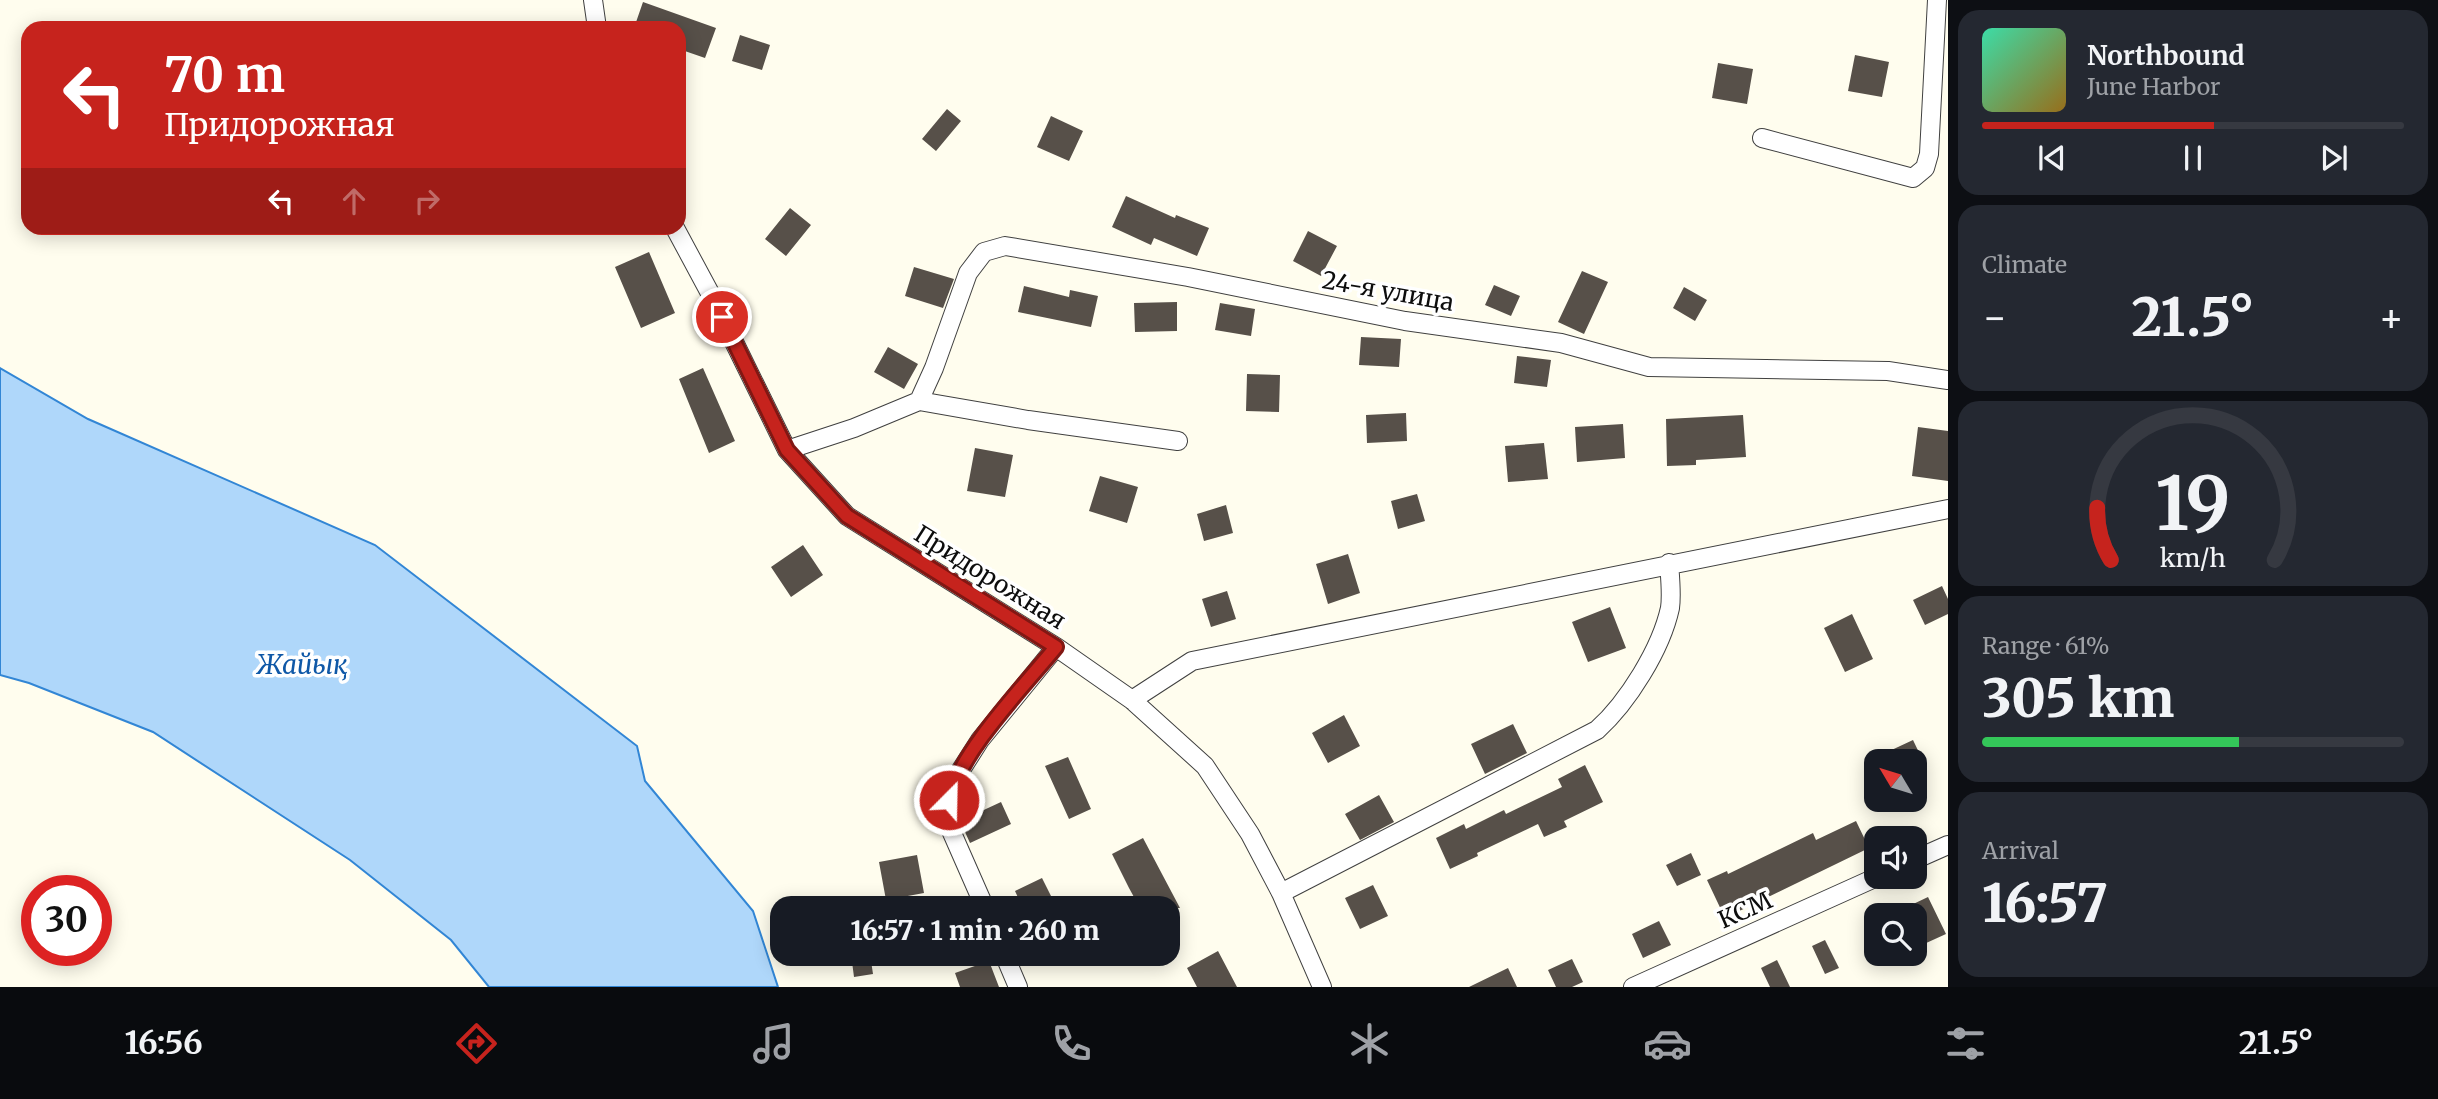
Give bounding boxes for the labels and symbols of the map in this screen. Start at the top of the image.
street label: 24-я улица [1320,264,1456,318]
pin [692,287,752,347]
street label: Придорожная [909,518,1071,636]
water label: Жайық [256,648,348,681]
north arrow [1864,749,1927,812]
position arrow [912,763,986,837]
speed limit sign: 30 [21,875,112,966]
street label: КСМ [1713,884,1777,935]

